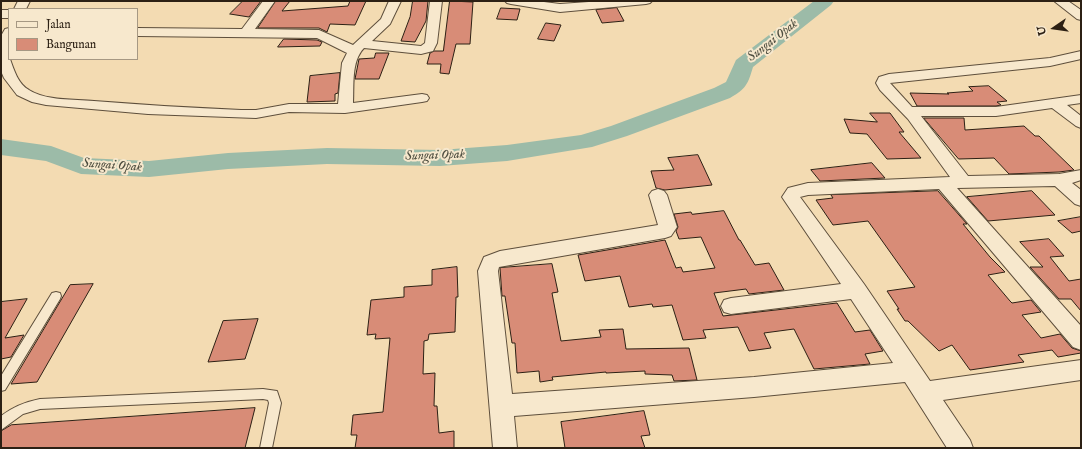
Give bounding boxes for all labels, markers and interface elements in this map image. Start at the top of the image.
legend [8,8,138,60]
north arrow [1034,8,1074,48]
water label: Sungai Opak [745,16,801,66]
text: Jalan [46,17,71,32]
text: U [1034,25,1050,37]
text: Bangunan [46,37,96,52]
water label: Sungai Opak [405,147,465,165]
water label: Sungai Opak [82,156,142,176]

